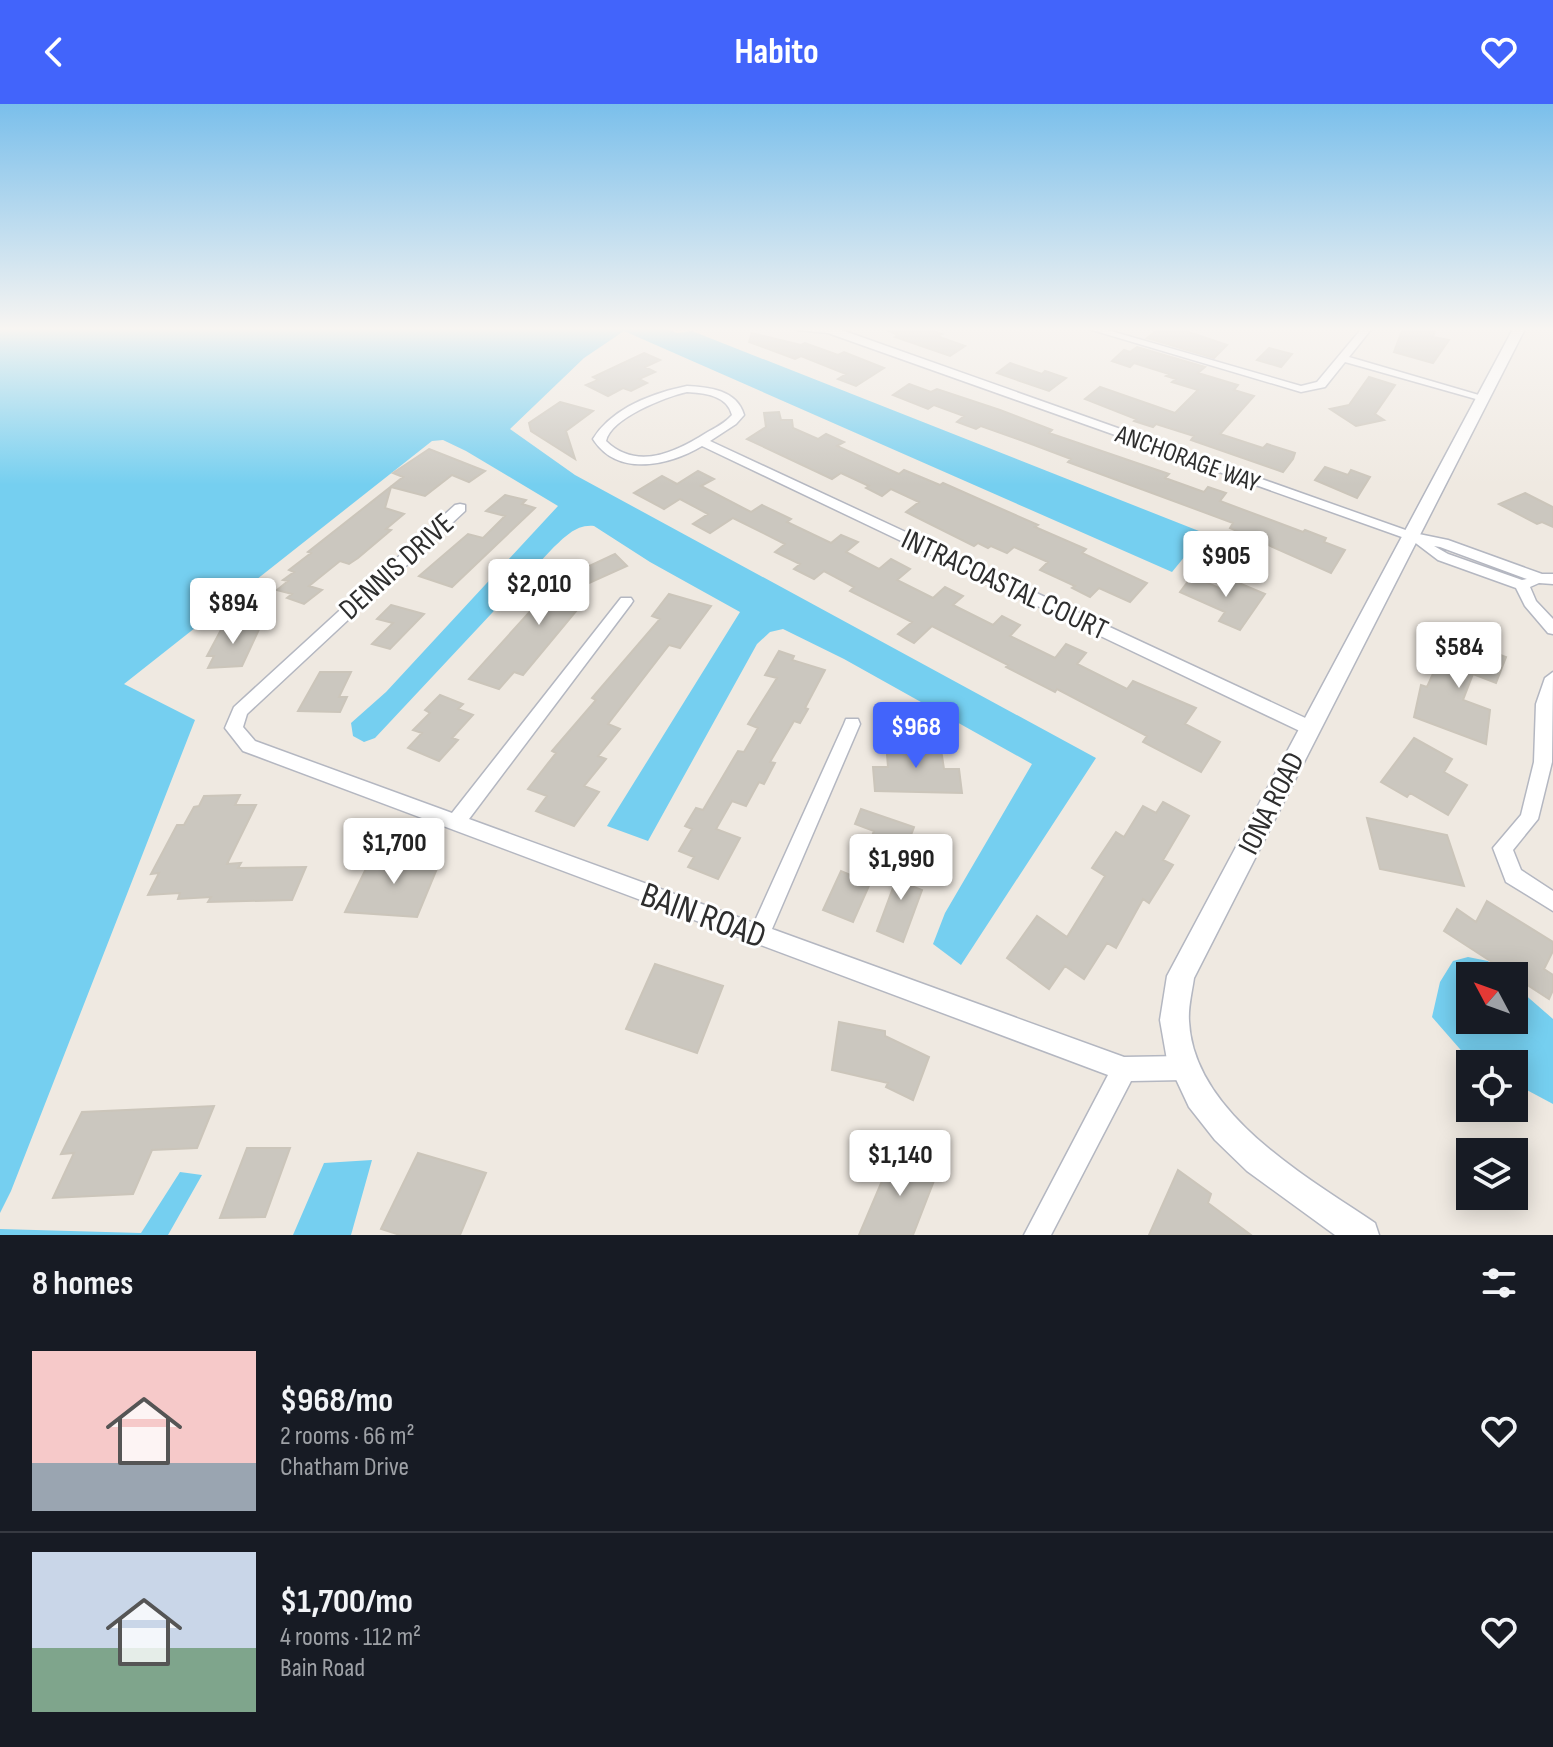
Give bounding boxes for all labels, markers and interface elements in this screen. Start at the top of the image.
icon: back [32,30,76,74]
icon: heart [1477,30,1521,74]
text: Habito [734,31,819,74]
street label: ANCHORAGE WAY [1110,419,1264,500]
street label: DENNIS DRIVE [332,506,461,628]
street label: INTRACOASTAL COURT [896,521,1113,648]
pin: $905 [1179,531,1273,599]
text: $905 [1201,541,1251,572]
pin: $2,010 [474,559,604,627]
text: $2,010 [506,569,572,600]
pin: $894 [186,578,280,646]
text: $894 [208,588,258,619]
pin: $584 [1412,622,1506,690]
text: $584 [1434,632,1484,663]
pin: $968 [869,702,963,770]
text: $968 [891,712,941,743]
street label: IONA ROAD [1231,746,1313,860]
pin: $1,700 [329,818,459,886]
text: $1,700 [361,828,427,859]
pin: $1,990 [836,834,966,902]
text: $1,990 [867,844,935,875]
street label: BAIN ROAD [635,874,771,959]
north arrow [1456,962,1528,1034]
map controls [1456,962,1528,1210]
button: locate [1456,1050,1528,1122]
pin: $1,140 [835,1130,965,1198]
button: layers [1456,1138,1528,1210]
text: $1,140 [867,1140,933,1171]
icon: filters [1477,1261,1521,1305]
text: 8 homes [32,1263,133,1304]
text: $968/mo [280,1380,393,1421]
icon: home [96,1383,192,1479]
icon: heart [1477,1409,1521,1453]
text: 2 rooms · 66 m² [280,1421,415,1452]
text: Chatham Drive [280,1452,409,1483]
text: $1,700/mo [280,1581,413,1622]
icon: home [96,1584,192,1680]
icon: heart [1477,1610,1521,1654]
text: 4 rooms · 112 m² [280,1622,421,1653]
text: Bain Road [280,1653,365,1684]

